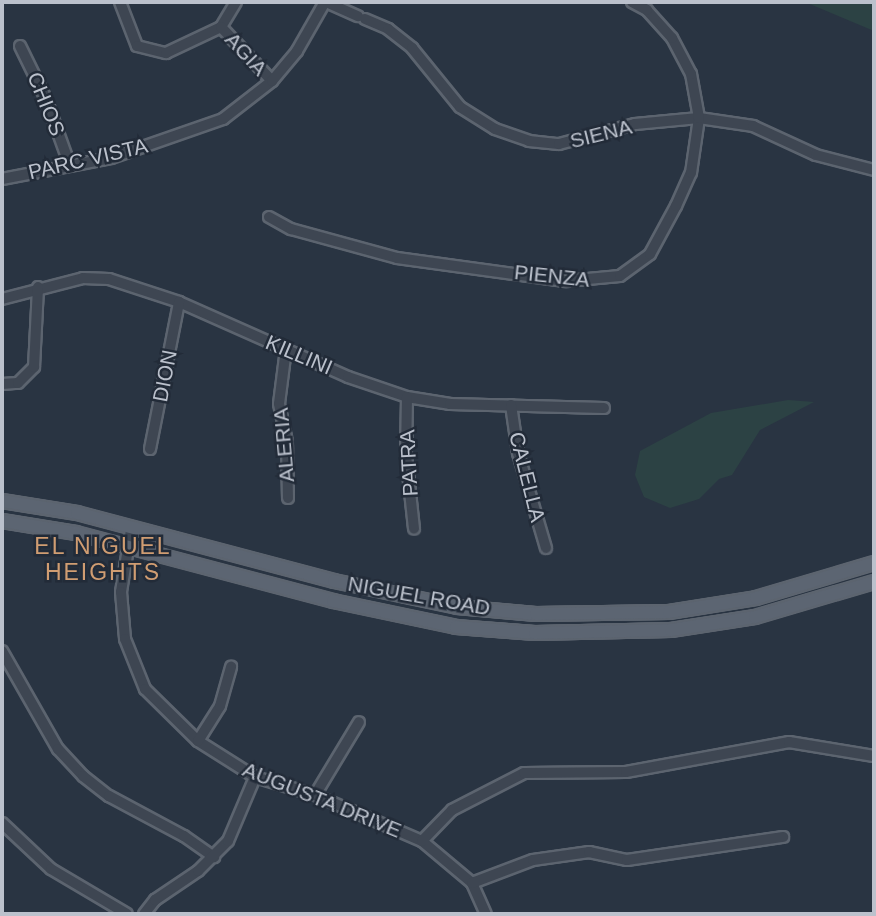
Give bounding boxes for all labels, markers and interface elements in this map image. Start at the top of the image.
street label: AGIA [220,27,272,81]
street label: CHIOS [22,68,70,140]
street label: SIENA [567,114,635,154]
street label: PARC VISTA [26,133,150,185]
street label: PIENZA [513,260,591,292]
street label: KILLINI [262,330,336,380]
street label: DION [148,348,182,404]
street label: ALERIA [268,407,300,483]
street label: PATRA [395,429,423,497]
street label: CALELLA [504,429,550,525]
district label: EL NIGUEL HEIGHTS [35,532,171,586]
street label: NIGUEL ROAD [346,571,492,621]
street label: AUGUSTA DRIVE [238,756,406,844]

